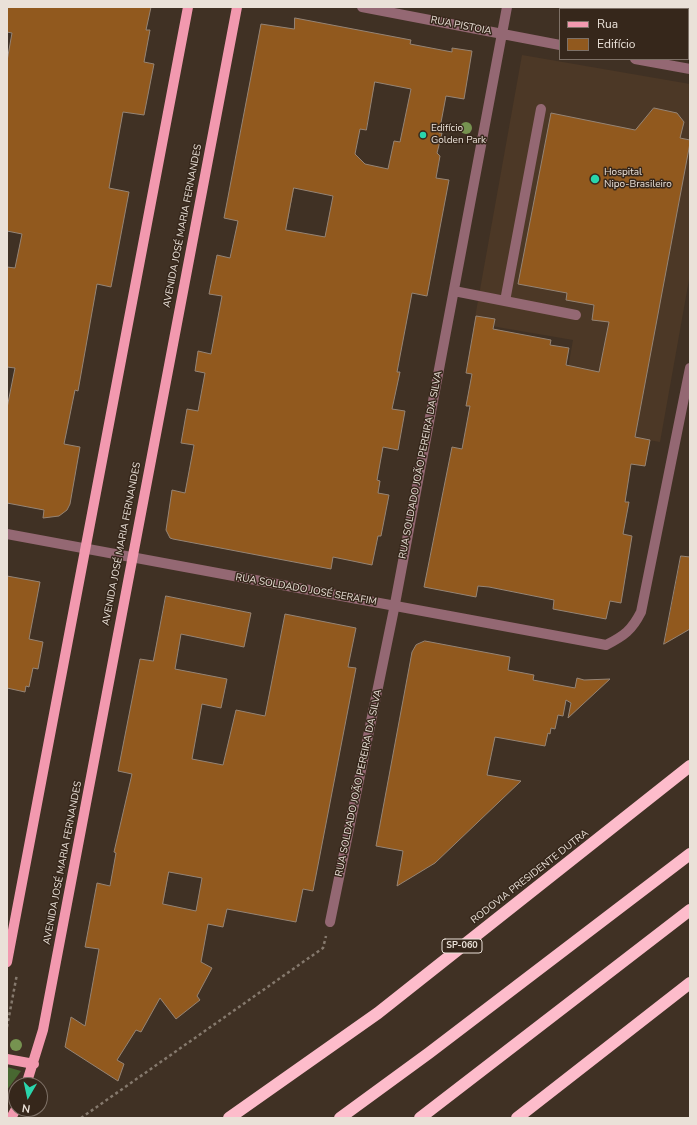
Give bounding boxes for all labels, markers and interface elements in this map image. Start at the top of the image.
legend [559,8,689,60]
street label: RUA PISTOIA [430,14,492,38]
text: Rua [597,16,618,32]
text: Edifício [597,36,636,52]
place label: Edifício Golden Park [431,123,486,146]
marker: Edifício Golden Park [418,130,428,140]
street label: AVENIDA JOSÉ MARIA FERNANDES [161,143,205,309]
place label: Hospital Nipo-Brasileiro [604,167,672,190]
marker: Hospital Nipo-Brasileiro [589,173,601,185]
street label: RUA SOLDADO JOÃO PEREIRA DA SILVA [397,370,445,560]
street label: AVENIDA JOSÉ MARIA FERNANDES [100,461,144,627]
street label: RUA SOLDADO JOSÉ SERAFIM [234,572,378,608]
street label: RUA SOLDADO JOÃO PEREIRA DA SILVA [333,688,385,878]
street label: AVENIDA JOSÉ MARIA FERNANDES [41,780,85,946]
street label: RODOVIA PRESIDENTE DUTRA [469,827,591,927]
road number: SP-060 [442,939,482,953]
north arrow [8,1077,48,1117]
text: N [21,1100,31,1116]

